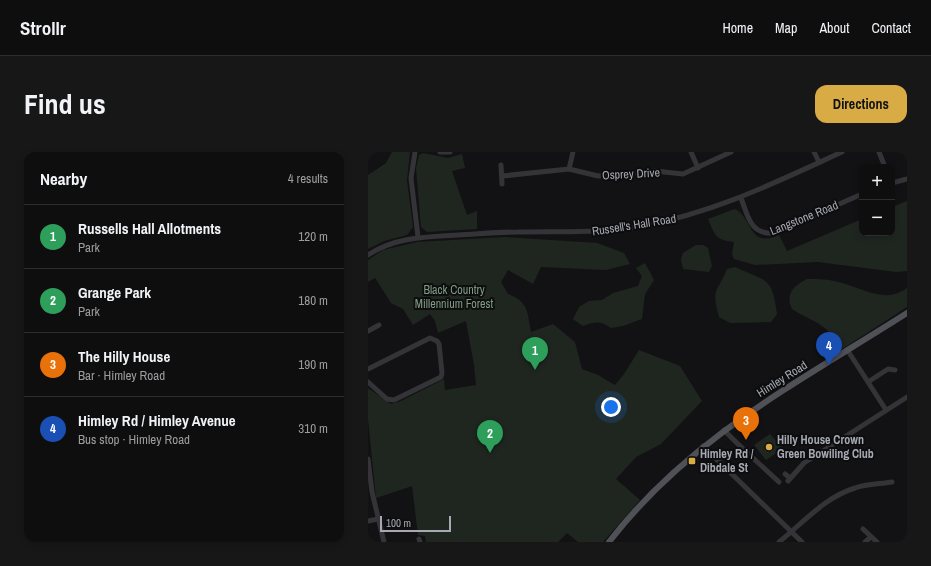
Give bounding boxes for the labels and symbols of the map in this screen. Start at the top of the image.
street label: Osprey Drive [602,164,660,184]
street label: Langstone Road [768,197,840,239]
street label: Russell's Hall Road [591,210,677,240]
park label: Black Country Millennium Forest [415,282,493,312]
pin: 4 [816,332,842,365]
pin: 1 [522,337,548,370]
street label: Himley Road [754,357,810,401]
your location [601,397,621,417]
pin: 3 [733,407,759,440]
pin: 2 [477,420,503,453]
place label: Hilly House Crown Green Bowiling Club [777,432,874,462]
marker: Hilly House Crown Green Bowiling Club [764,442,774,452]
place label: Himley Rd / Dibdale St [700,446,754,476]
marker: Himley Rd / Dibdale St [687,456,697,466]
scale bar [380,514,451,533]

